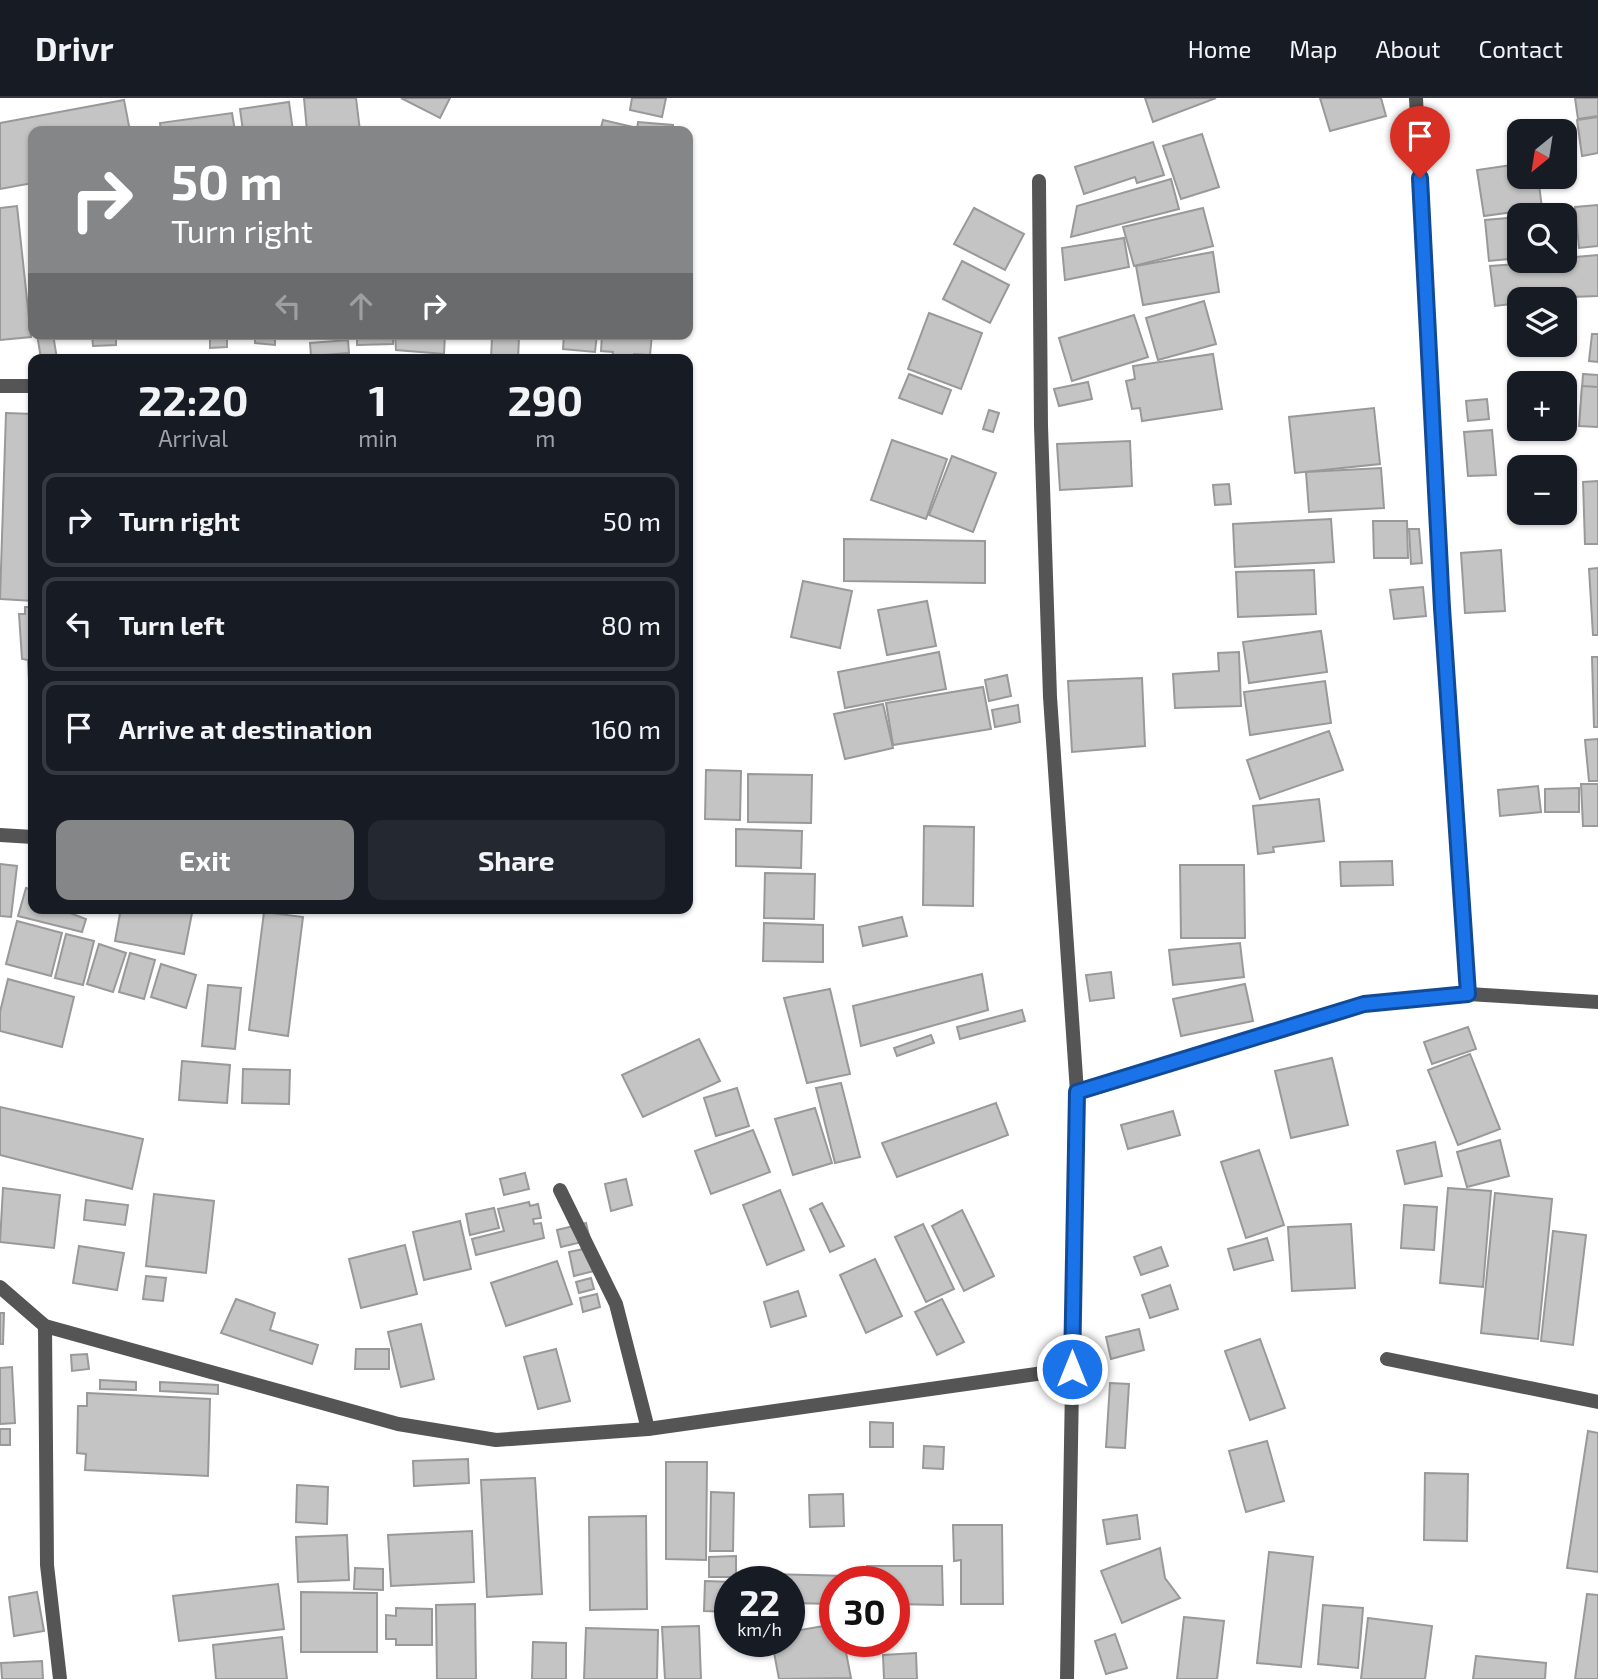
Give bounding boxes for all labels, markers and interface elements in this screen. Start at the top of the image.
text: Drivr [35,28,114,68]
text: Home [1188,34,1251,63]
text: Map [1289,34,1337,63]
text: About [1375,34,1441,63]
text: Contact [1479,34,1563,63]
pin [1390,106,1450,178]
icon: arrive [1401,117,1439,155]
north arrow [1507,119,1577,189]
map controls [1507,119,1577,525]
text: 50 m [171,151,283,210]
icon: right [56,154,147,245]
button: search [1507,203,1577,273]
text: Turn right [171,211,313,249]
icon: left [269,287,307,325]
icon: ahead [342,287,380,325]
icon: right [415,287,453,325]
button: layers [1507,287,1577,357]
button: + [1507,371,1577,441]
text: 22:20 [138,374,248,424]
text: 1 [369,374,387,424]
text: 290 [507,374,583,424]
text: Arrival [158,424,228,452]
text: min [358,424,398,452]
text: m [535,424,555,452]
button: − [1507,455,1577,525]
icon: right [60,501,98,539]
text: Turn right [119,505,240,536]
text: 50 m [603,505,661,536]
icon: left [60,605,98,643]
text: Turn left [119,609,225,640]
text: 80 m [601,609,661,640]
icon: arrive [60,709,98,747]
text: Arrive at destination [119,713,372,744]
text: 160 m [592,713,661,744]
button: Exit [56,820,354,900]
button: Share [368,820,665,900]
position arrow [1035,1332,1109,1406]
speed limit sign: 30 [819,1566,910,1657]
text: 22 [739,1581,780,1623]
text: km/h [737,1618,782,1640]

